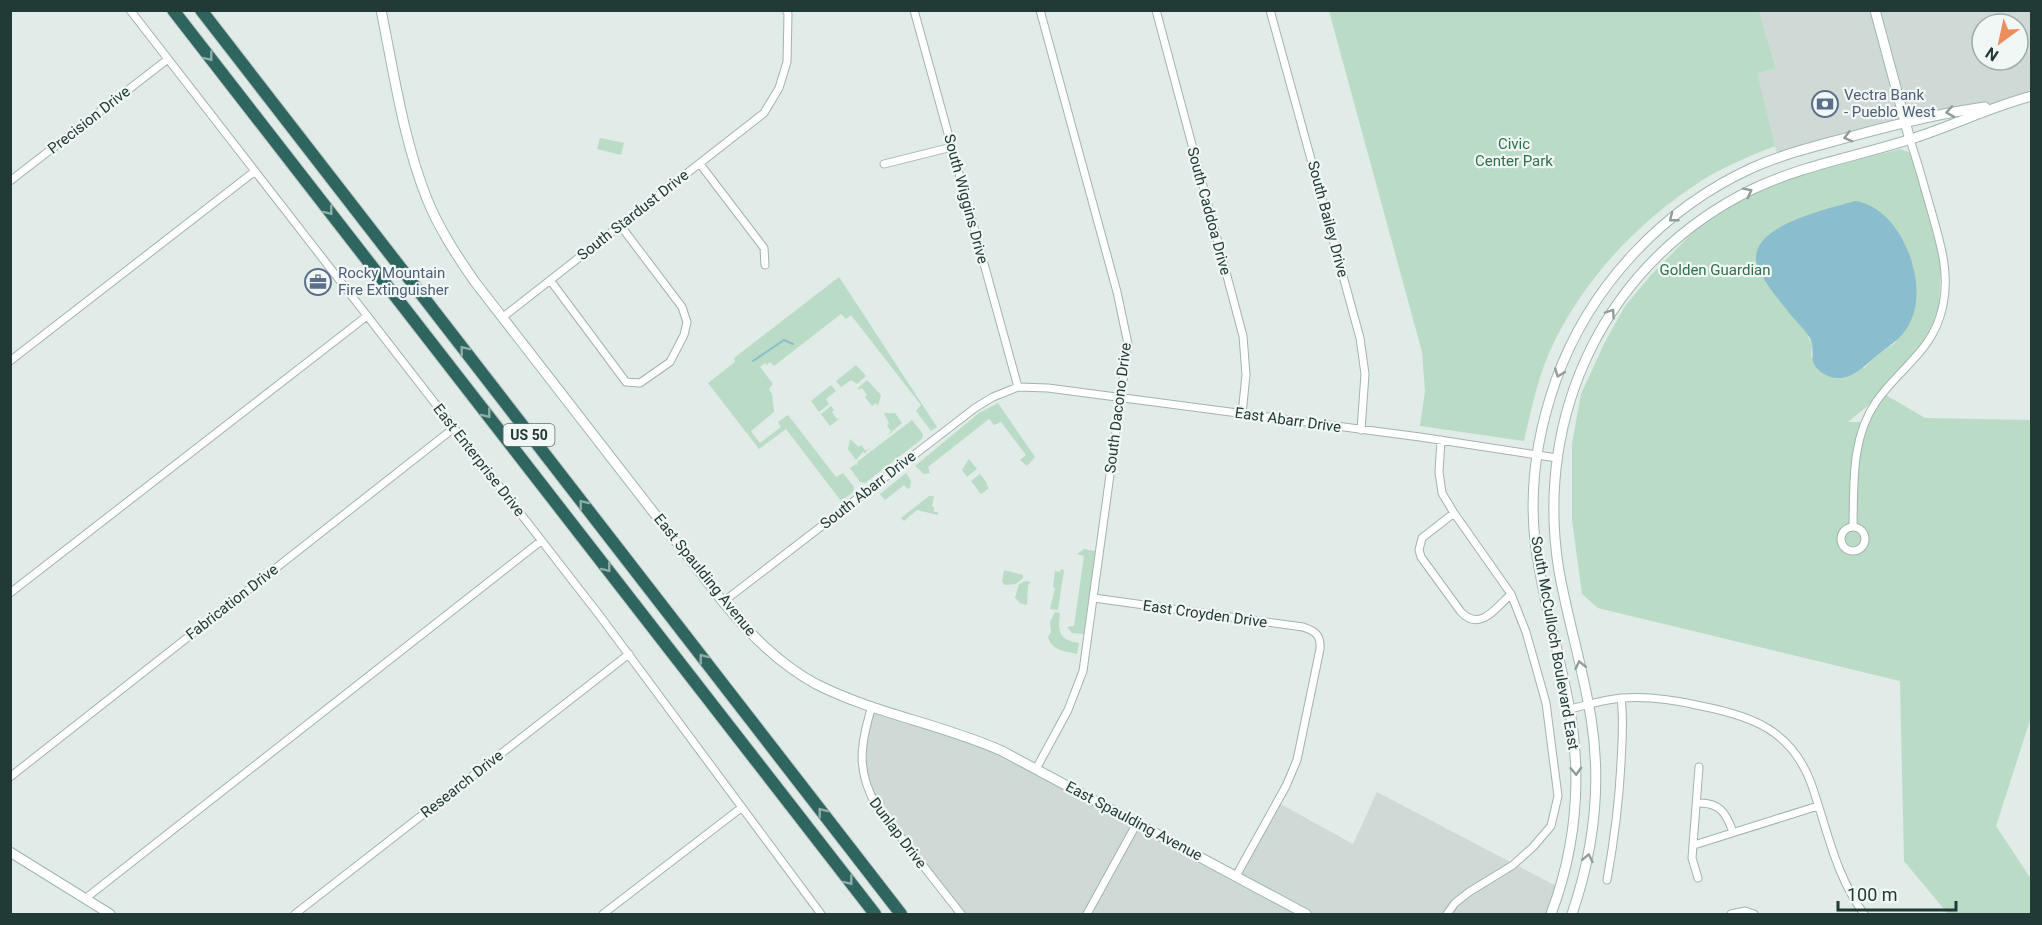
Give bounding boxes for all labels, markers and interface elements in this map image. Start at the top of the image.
north arrow [1970,12,2030,72]
text: N [1982,43,2002,65]
one-way arrow [202,50,213,61]
street label: Precision Drive [44,82,134,158]
place label: Vectra Bank - Pueblo West [1844,86,1936,121]
bank icon: Vectra Bank - Pueblo West [1810,89,1840,119]
one-way arrow [1946,106,1955,118]
one-way arrow [1843,130,1854,142]
street label: South Wiggins Drive [940,132,992,266]
park label: Civic Center Park [1475,135,1553,170]
street label: South Caddoa Drive [1183,145,1235,277]
street label: South Bailey Drive [1304,159,1352,279]
street label: South Stardust Drive [574,166,692,264]
one-way arrow [1742,187,1753,199]
one-way arrow [321,204,332,215]
one-way arrow [1668,210,1679,221]
park label: Golden Guardian [1660,261,1770,279]
place label: Rocky Mountain Fire Extinguisher [338,264,449,299]
office icon: Rocky Mountain Fire Extinguisher [303,267,333,297]
one-way arrow [1604,309,1615,320]
street label: South Dacono Drive [1101,342,1135,474]
one-way arrow [460,346,471,357]
one-way arrow [1554,367,1566,378]
street label: East Enterprise Drive [429,400,529,520]
street label: East Abarr Drive [1234,404,1342,436]
one-way arrow [480,408,491,419]
road number: US 50 [504,424,554,446]
street label: South Abarr Drive [817,447,920,533]
one-way arrow [580,500,591,511]
street label: East Spaulding Avenue [650,510,760,640]
street label: South McCulloch Boulevard East [1527,535,1583,751]
street label: Fabrication Drive [182,560,282,644]
one-way arrow [599,562,610,573]
street label: East Croyden Drive [1142,596,1268,632]
one-way arrow [699,654,710,665]
one-way arrow [1574,661,1587,671]
street label: Research Drive [417,746,507,822]
one-way arrow [1570,766,1583,775]
street label: East Spaulding Avenue [1063,777,1205,865]
street label: Dunlap Drive [866,794,931,872]
one-way arrow [818,808,829,819]
one-way arrow [1581,854,1594,864]
one-way arrow [842,874,853,885]
scale bar [1838,874,1956,912]
text: 100 m [1847,884,1898,905]

